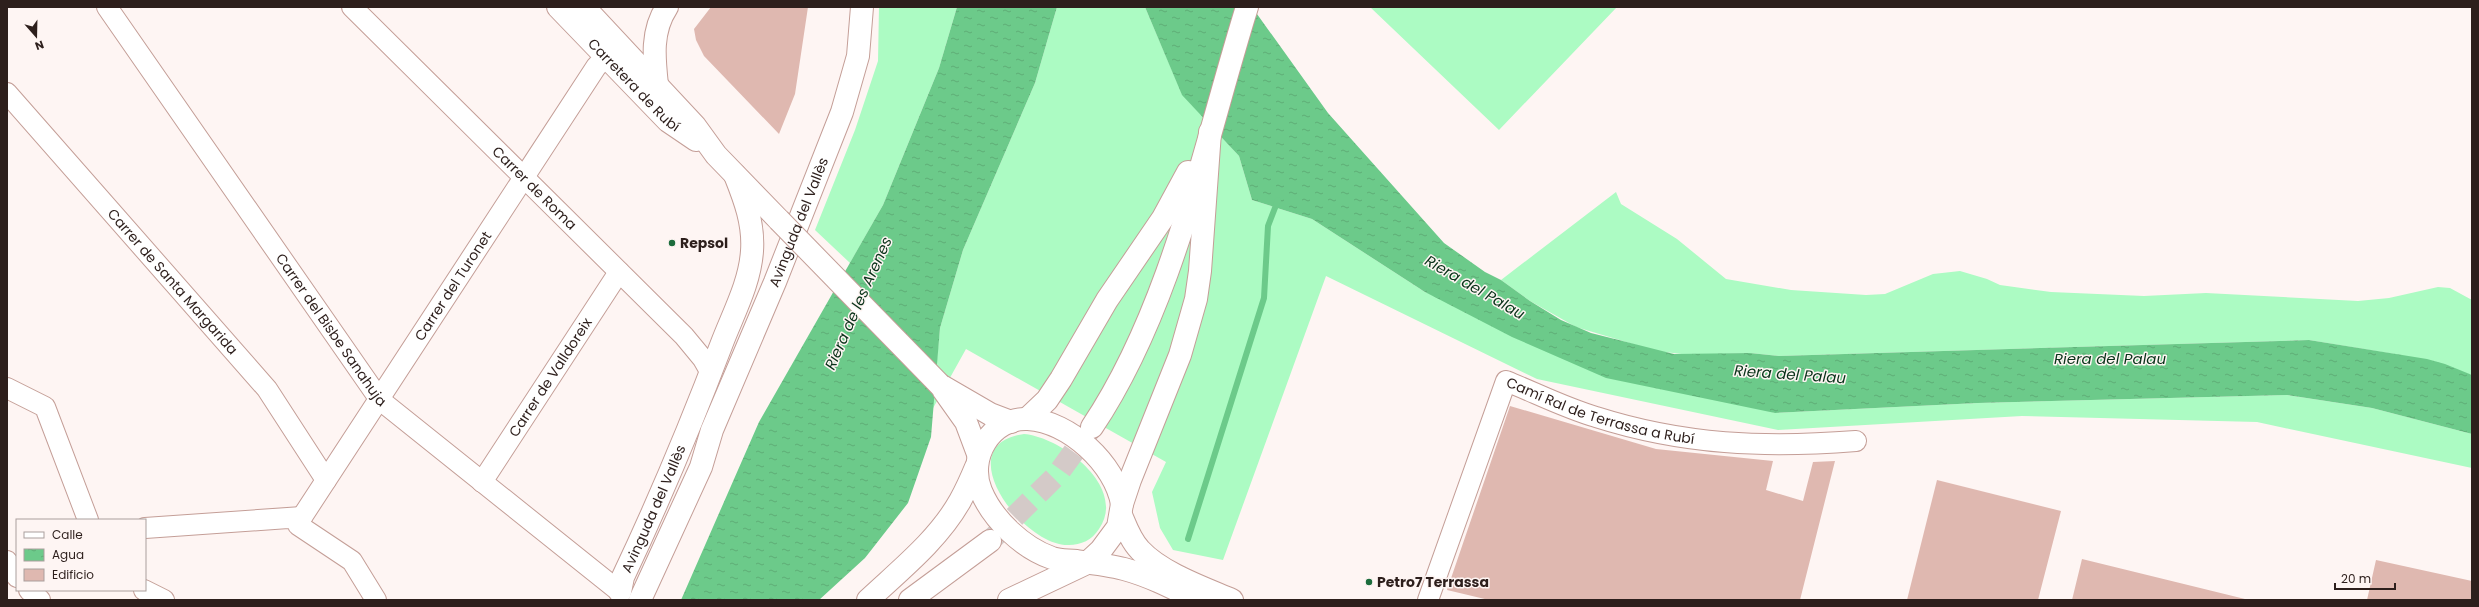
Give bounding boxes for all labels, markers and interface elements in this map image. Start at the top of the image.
north arrow [16,16,56,56]
street label: Carretera de Rubí [583,34,684,137]
text: N [33,36,46,54]
street label: Carrer de Roma [488,141,581,234]
street label: Avinguda del Vallès [764,154,833,290]
street label: Carrer de Santa Margarida [103,204,242,359]
street label: Carrer del Turonet [410,227,496,345]
place label: Repsol [680,233,728,253]
water label: Riera de les Arenes [819,233,897,373]
marker: Repsol [667,238,677,248]
street label: Carrer del Bisbe Sanahuja [271,249,391,411]
water label: Riera del Palau [1421,250,1529,324]
street label: Carrer de Valldoreix [504,314,597,441]
water label: Riera del Palau [2054,348,2166,369]
water label: Riera del Palau [1733,360,1847,388]
street label: Camí Ral de Terrassa a Rubí [1503,372,1696,449]
street label: Avinguda del Vallès [616,442,690,576]
legend [16,519,146,591]
text: Calle [52,526,83,543]
text: Agua [52,546,84,563]
scale bar [2335,565,2395,591]
text: Edificio [52,566,94,583]
text: 20 m [2341,570,2371,587]
place label: Petro7 Terrassa [1377,572,1489,592]
marker: Petro7 Terrassa [1364,577,1374,587]

